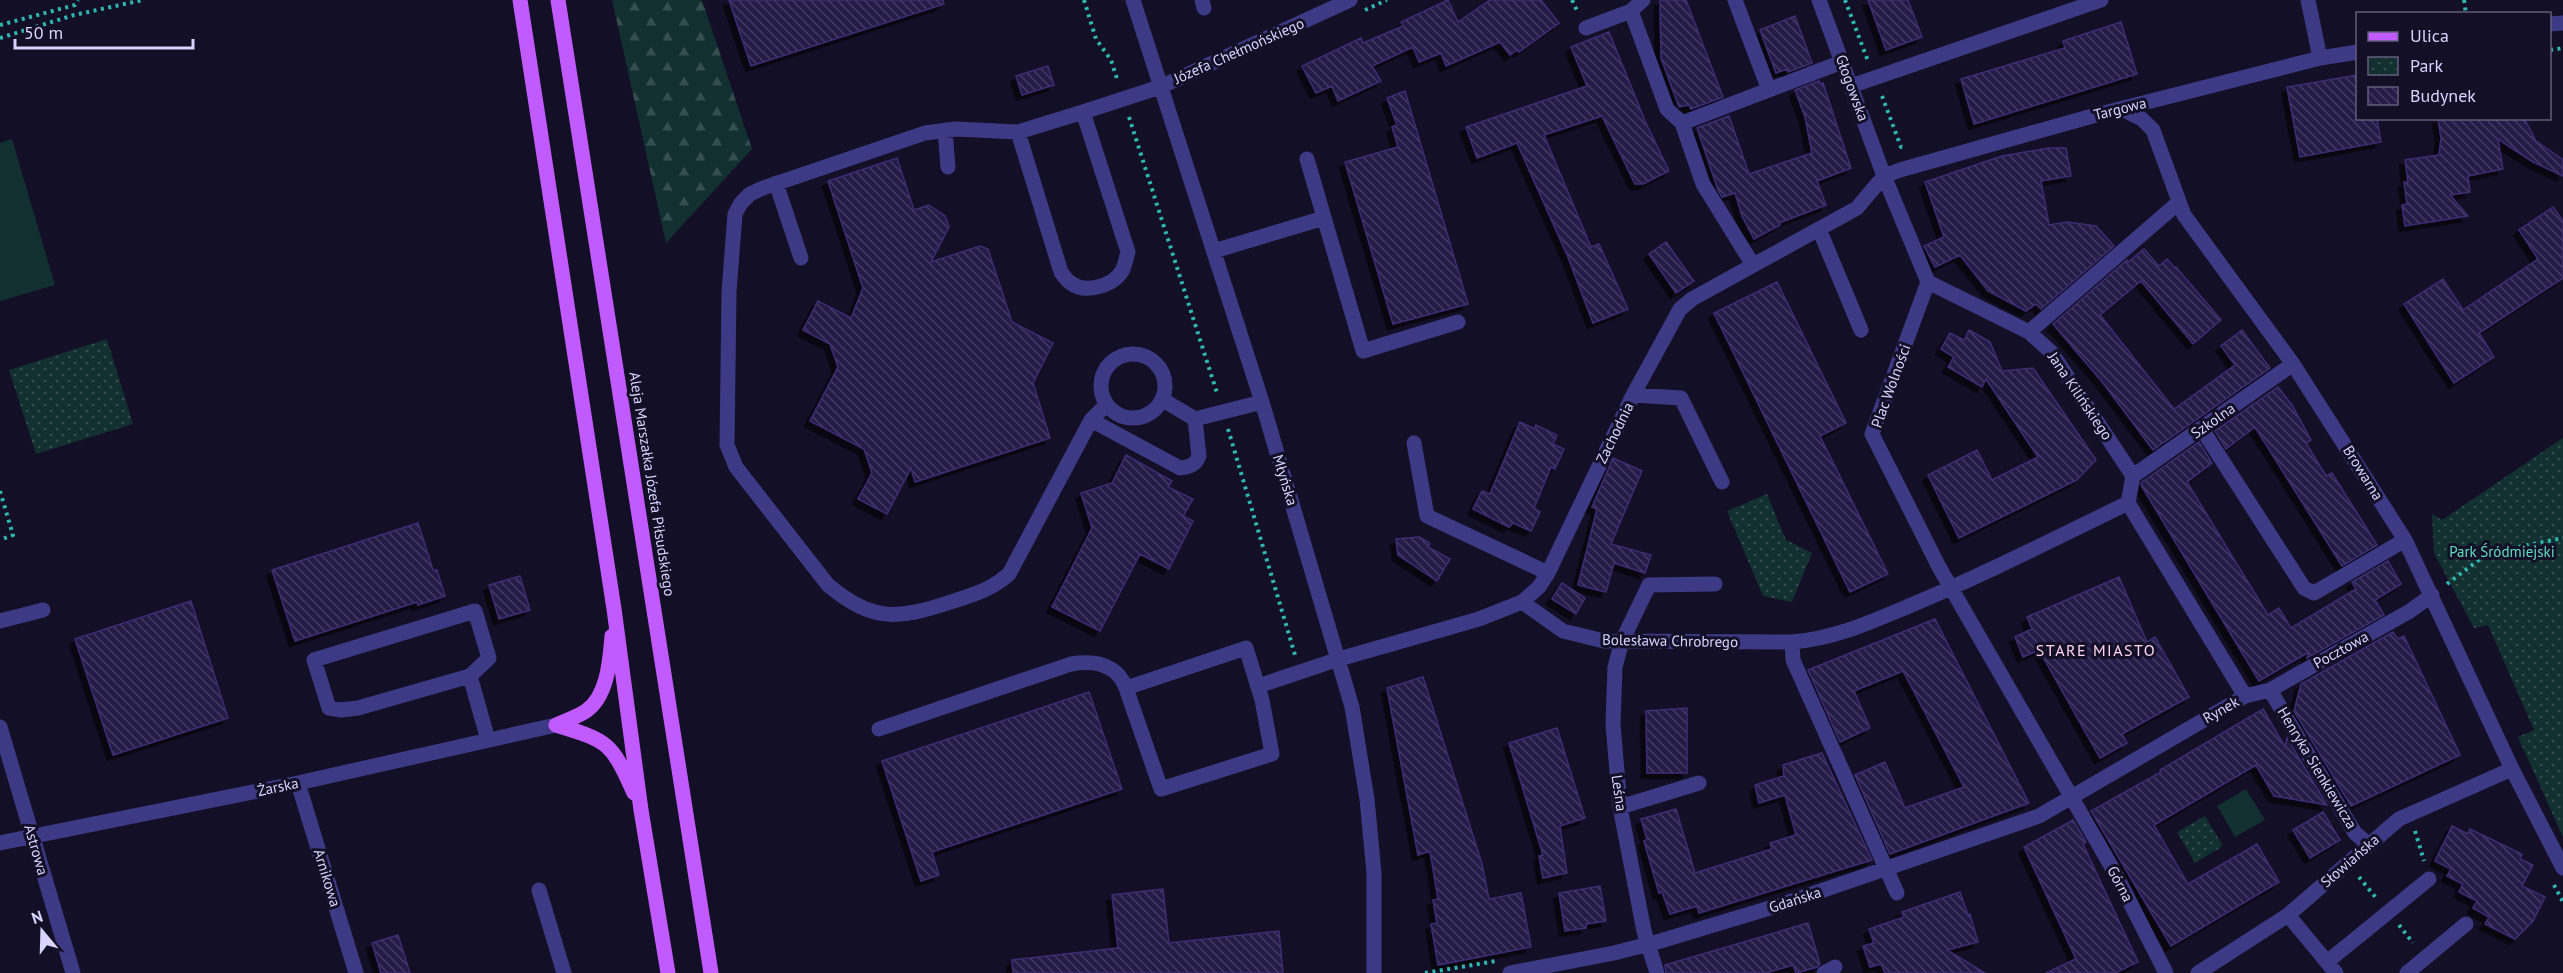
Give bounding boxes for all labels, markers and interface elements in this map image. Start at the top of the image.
scale bar [15,12,194,50]
legend [2356,12,2551,120]
street label: Józefa Chełmońskiego [1170,13,1307,88]
text: 50 m [24,21,63,44]
text: Ulica [2410,24,2449,47]
street label: Głogowska [1832,52,1873,124]
text: Park [2410,54,2443,77]
text: Budynek [2410,84,2476,107]
street label: Targowa [2092,93,2148,124]
street label: Plac Wolności [1867,341,1914,430]
street label: Jana Kilińskiego [2043,347,2117,443]
street label: Aleja Marszałka Józefa Piłsudskiego [625,370,680,597]
street label: Zachodnia [1592,399,1638,467]
street label: Szkolna [2187,399,2239,443]
street label: Browarna [2339,442,2388,504]
street label: Młyńska [1269,452,1302,508]
park label: Park Śródmiejski [2449,542,2555,561]
street label: Pocztowa [2310,627,2372,673]
street label: Bolesława Chrobrego [1602,630,1738,651]
district label: STARE MIASTO [2036,640,2156,660]
street label: Rynek [2199,691,2243,727]
street label: Henryka Sienkiewicza [2274,703,2361,832]
street label: Żarska [256,773,300,800]
street label: Leśna [1608,774,1631,812]
street label: Astrowa [20,822,53,877]
street label: Słowiańska [2316,830,2383,891]
street label: Arnikowa [310,847,345,909]
street label: Górna [2103,863,2138,905]
street label: Gdańska [1766,882,1823,917]
north arrow [12,901,72,961]
text: N [29,906,45,928]

